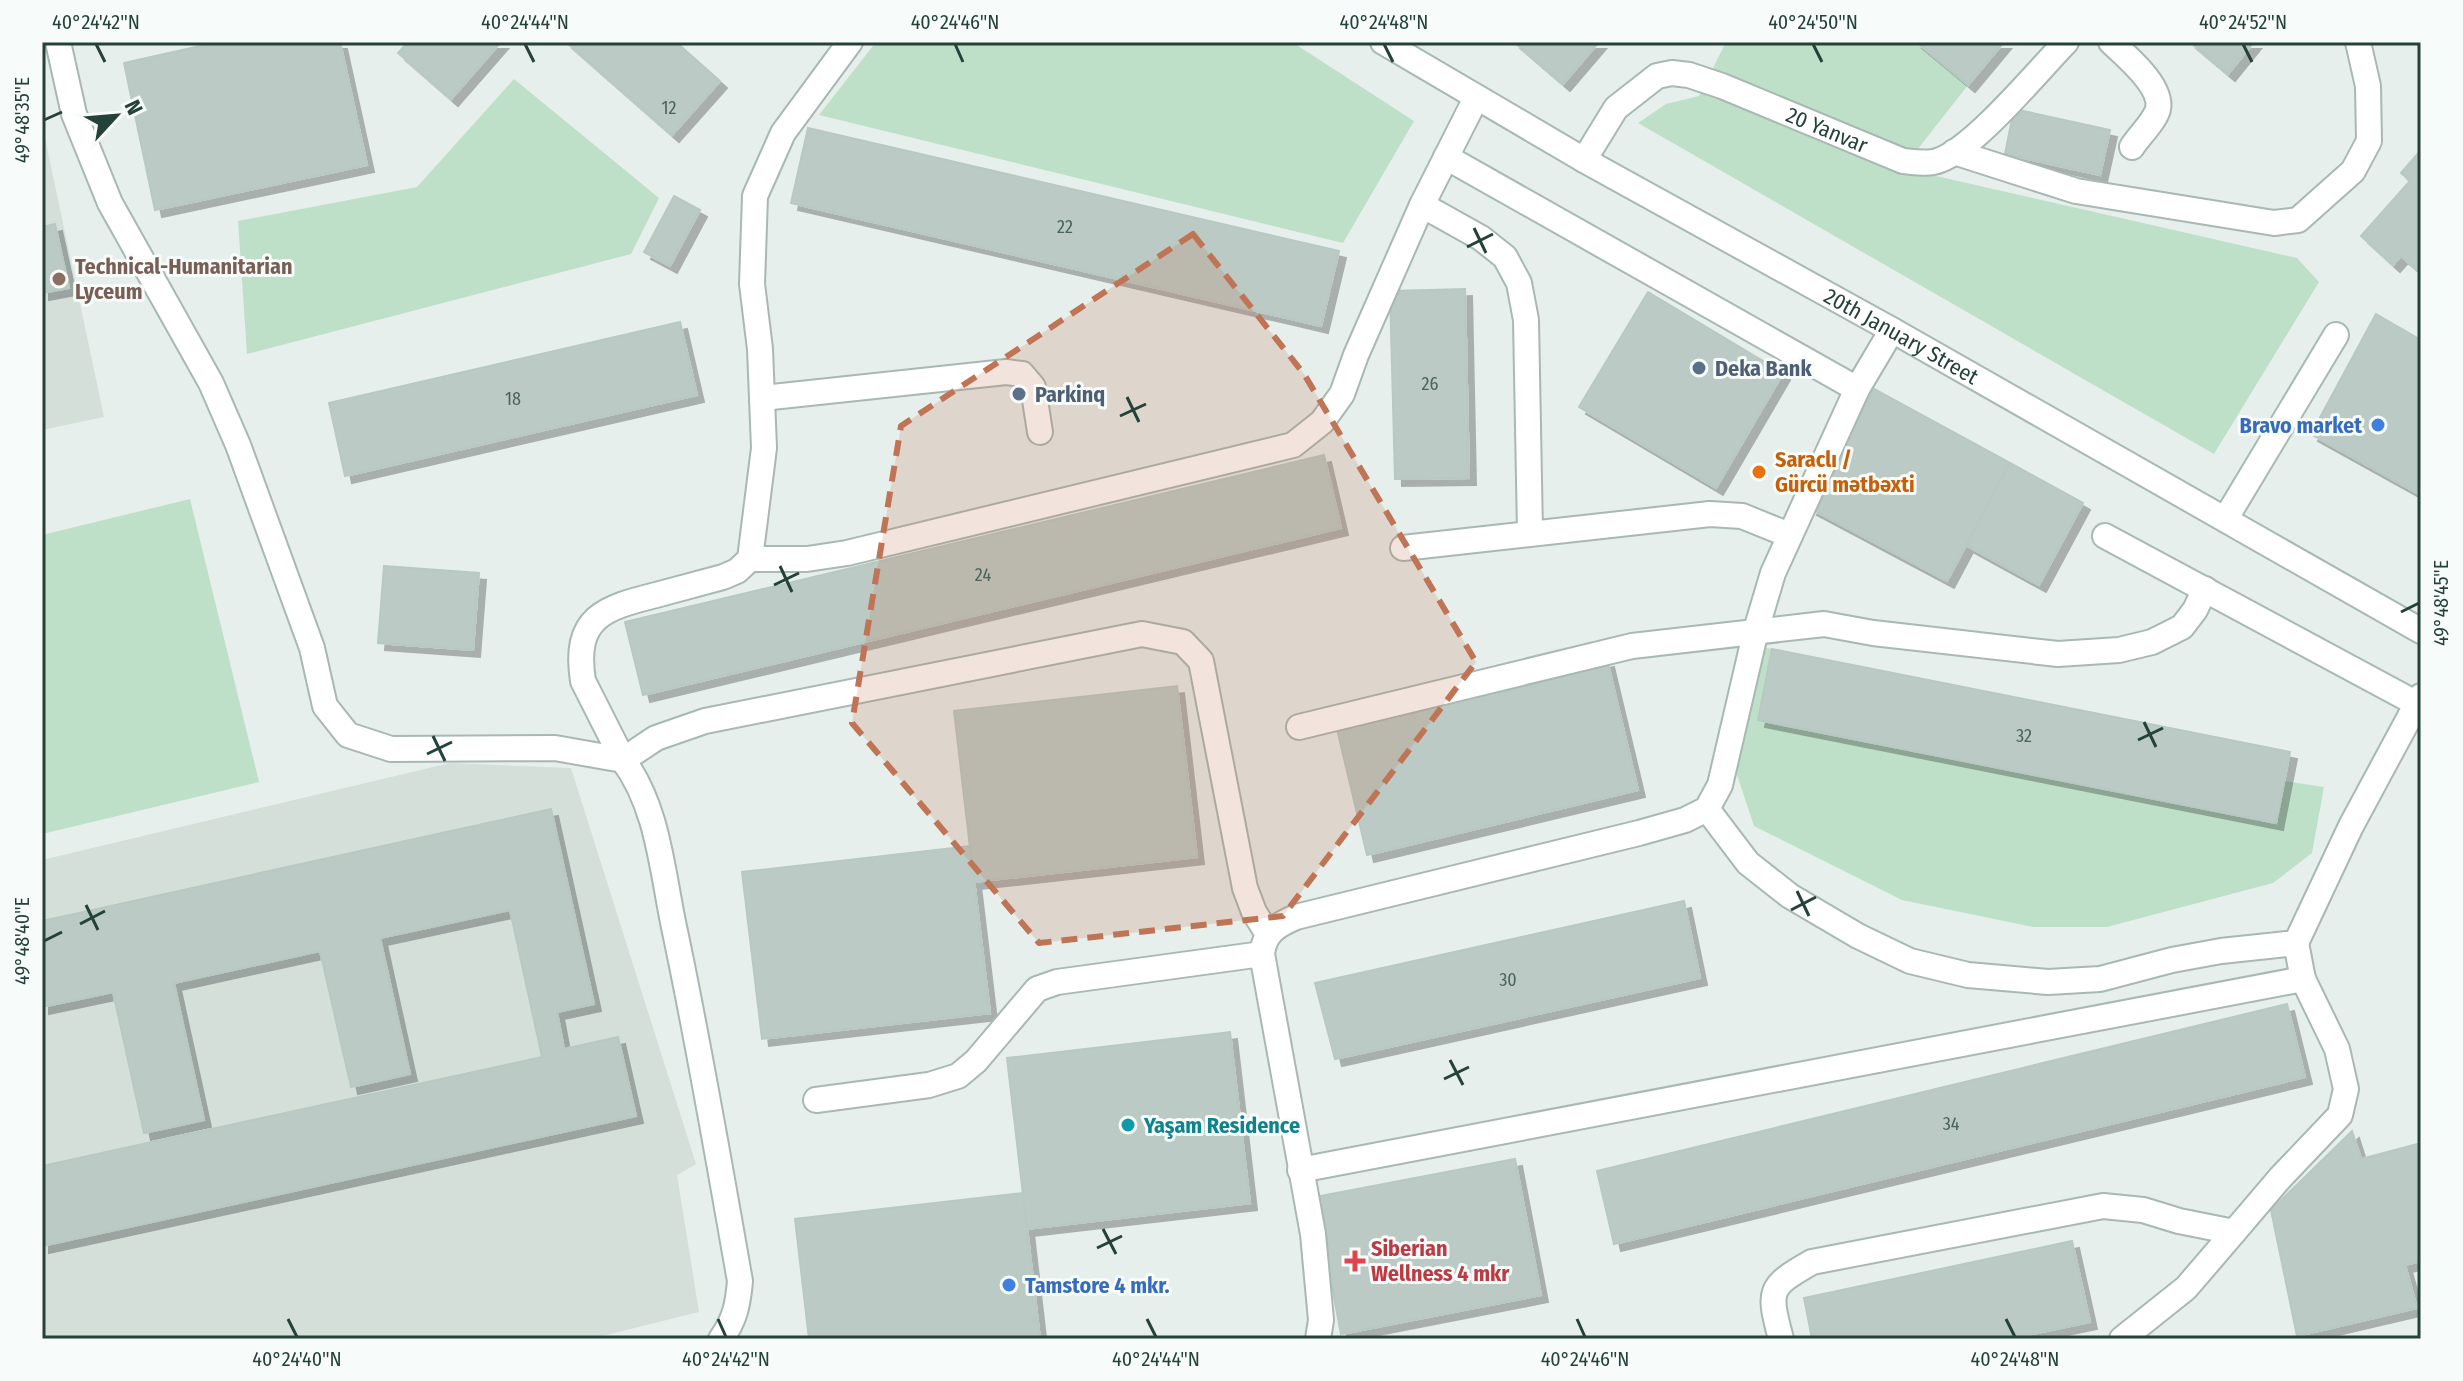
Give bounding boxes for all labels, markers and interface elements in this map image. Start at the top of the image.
text: 40°24'42"N [52,10,140,34]
text: 40°24'44"N [481,10,569,34]
text: 40°24'46"N [911,10,999,34]
text: 40°24'48"N [1340,10,1428,34]
text: 40°24'50"N [1768,10,1858,34]
text: 40°24'52"N [2199,10,2287,34]
north arrow [76,76,156,156]
text: 49°48'35"E [10,77,34,163]
text: N [119,96,149,119]
house number: 12 [662,97,677,119]
street label: 20 Yanvar [1782,101,1872,159]
house number: 22 [1057,216,1073,238]
place label: Technical-Humanitarian Lyceum [75,253,292,305]
marker: Technical-Humanitarian Lyceum [50,270,68,288]
street label: 20th January Street [1820,282,1984,390]
place label: Deka Bank [1715,355,1812,382]
marker: Deka Bank [1690,359,1708,377]
house number: 26 [1422,373,1439,395]
place label: Parkinq [1035,381,1105,408]
marker: Parkinq [1010,385,1028,403]
house number: 18 [505,388,521,410]
place label: Bravo market [2240,412,2362,439]
marker: Bravo market [2369,416,2387,434]
place label: Saraclı / Gürcü mətbəxti [1775,446,1915,498]
marker: Saraclı / Gürcü mətbəxti [1750,463,1768,481]
text: 49°48'45"E [2429,560,2453,646]
house number: 24 [975,564,991,586]
house number: 32 [2016,725,2032,747]
text: 49°48'40"E [10,897,34,985]
house number: 30 [1499,969,1517,991]
place label: Yaşam Residence [1143,1112,1300,1139]
house number: 34 [1943,1113,1960,1135]
marker: Yaşam Residence [1119,1116,1137,1134]
place label: Siberian Wellness 4 mkr [1371,1235,1510,1287]
marker: Siberian Wellness 4 mkr [1346,1252,1364,1270]
place label: Tamstore 4 mkr. [1025,1272,1170,1299]
marker: Tamstore 4 mkr. [1000,1276,1018,1294]
text: 40°24'40"N [252,1347,342,1371]
text: 40°24'42"N [682,1347,770,1371]
text: 40°24'44"N [1112,1347,1200,1371]
text: 40°24'46"N [1541,1347,1629,1371]
text: 40°24'48"N [1971,1347,2059,1371]

